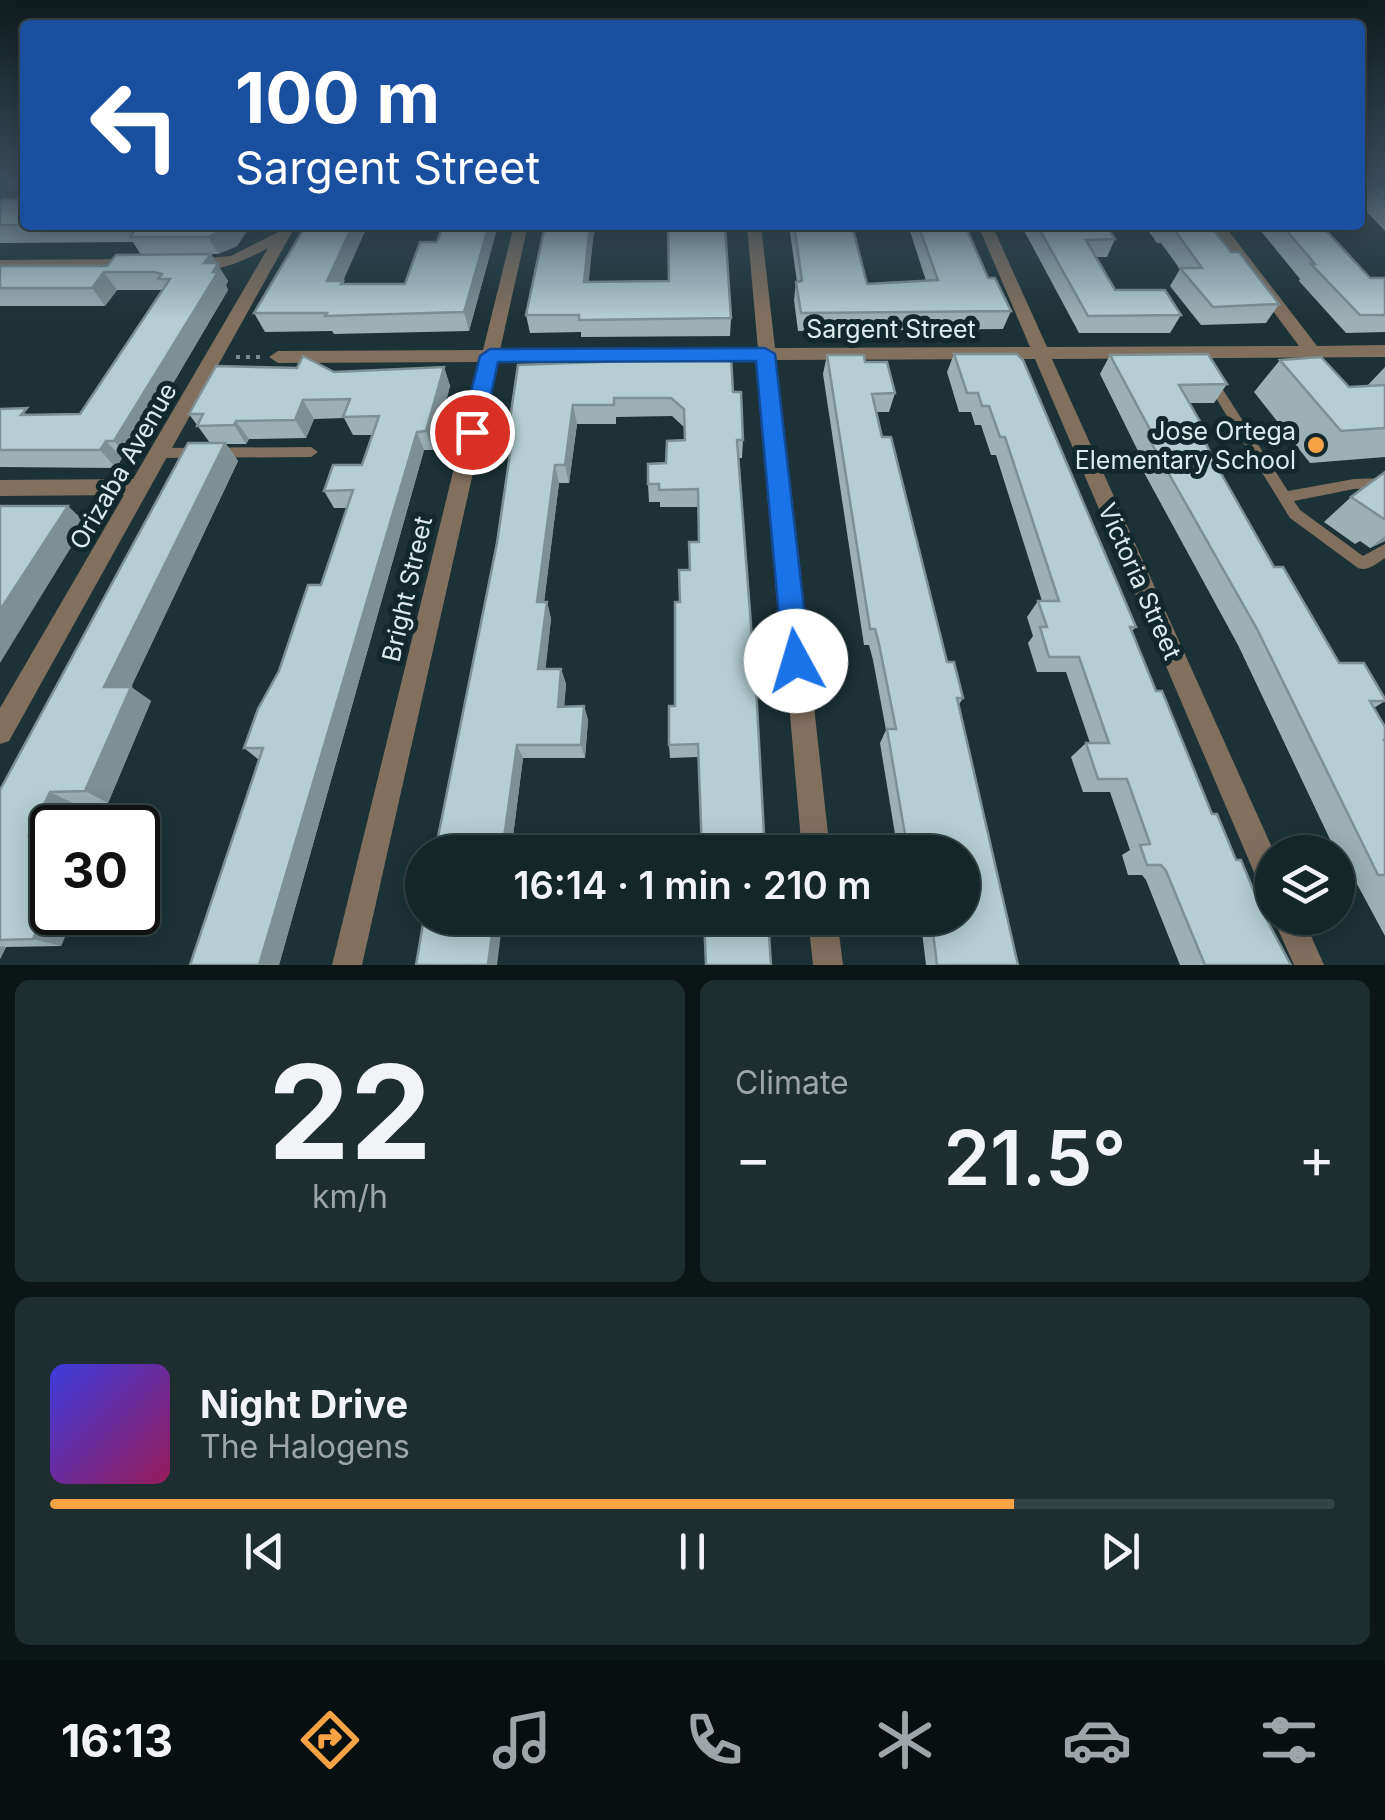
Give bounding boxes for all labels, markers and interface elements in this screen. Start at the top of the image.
text: 100 m [235,55,440,140]
icon: left [70,60,200,190]
text: Sargent Street [235,140,540,195]
street label: Sargent Street [806,314,976,344]
street label: Orizaba Avenue [63,377,183,555]
pin [430,390,515,475]
icon: arrive [445,405,500,460]
place label: Jose Ortega Elementary School [1075,416,1296,475]
marker: Jose Ortega Elementary School [1305,434,1327,456]
street label: Victoria Street [1092,498,1188,664]
street label: Bright Street [376,513,438,665]
position arrow [744,609,848,713]
speed limit sign: 30 [30,805,160,935]
map controls [1255,835,1355,935]
button: layers [1255,835,1355,935]
text: 16:14 · 1 min · 210 m [513,862,872,908]
text: 22 [268,1033,432,1190]
text: Climate [735,1063,849,1102]
text: 21.5° [944,1112,1126,1203]
text: − [735,1125,771,1191]
text: + [1299,1125,1335,1191]
text: km/h [312,1177,388,1216]
text: Night Drive [200,1381,408,1427]
text: The Halogens [200,1427,410,1466]
icon: previous [237,1524,292,1579]
icon: pause [665,1524,720,1579]
icon: next [1093,1524,1148,1579]
icon: directions [295,1705,365,1775]
icon: music [487,1705,557,1775]
icon: phone [679,1705,749,1775]
icon: climate [870,1705,940,1775]
icon: car [1062,1705,1132,1775]
icon: filters [1254,1705,1324,1775]
text: 16:13 [61,1713,173,1768]

